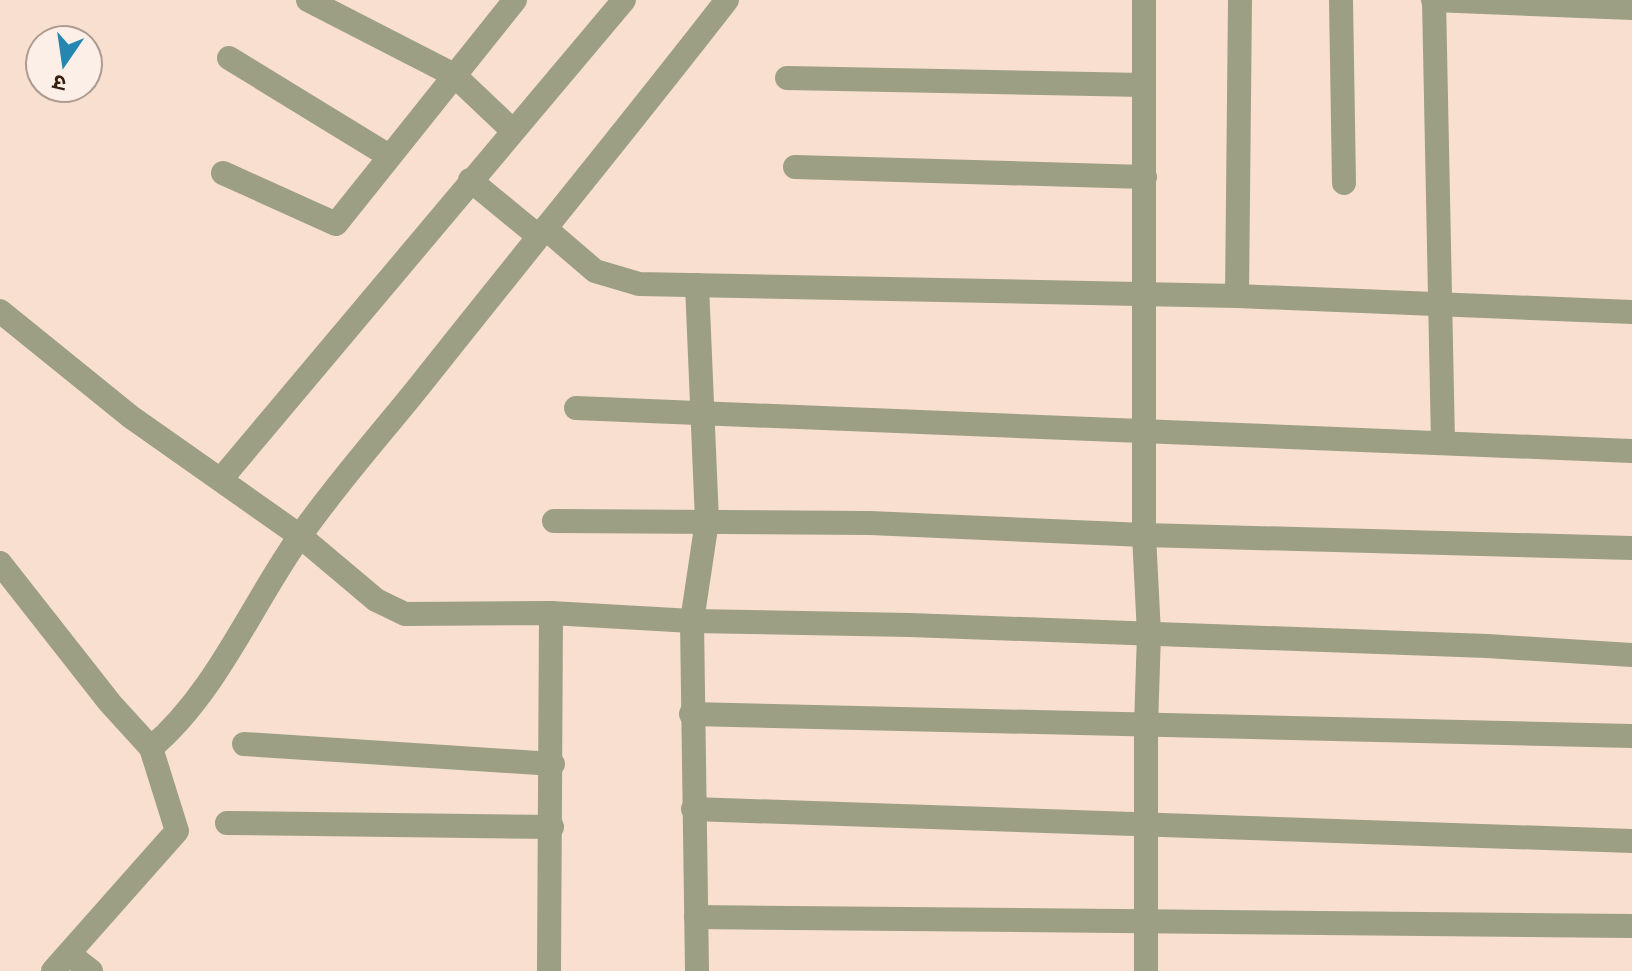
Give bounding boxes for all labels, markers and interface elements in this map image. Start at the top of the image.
north arrow [24,24,104,104]
text: उ [49,69,69,97]

